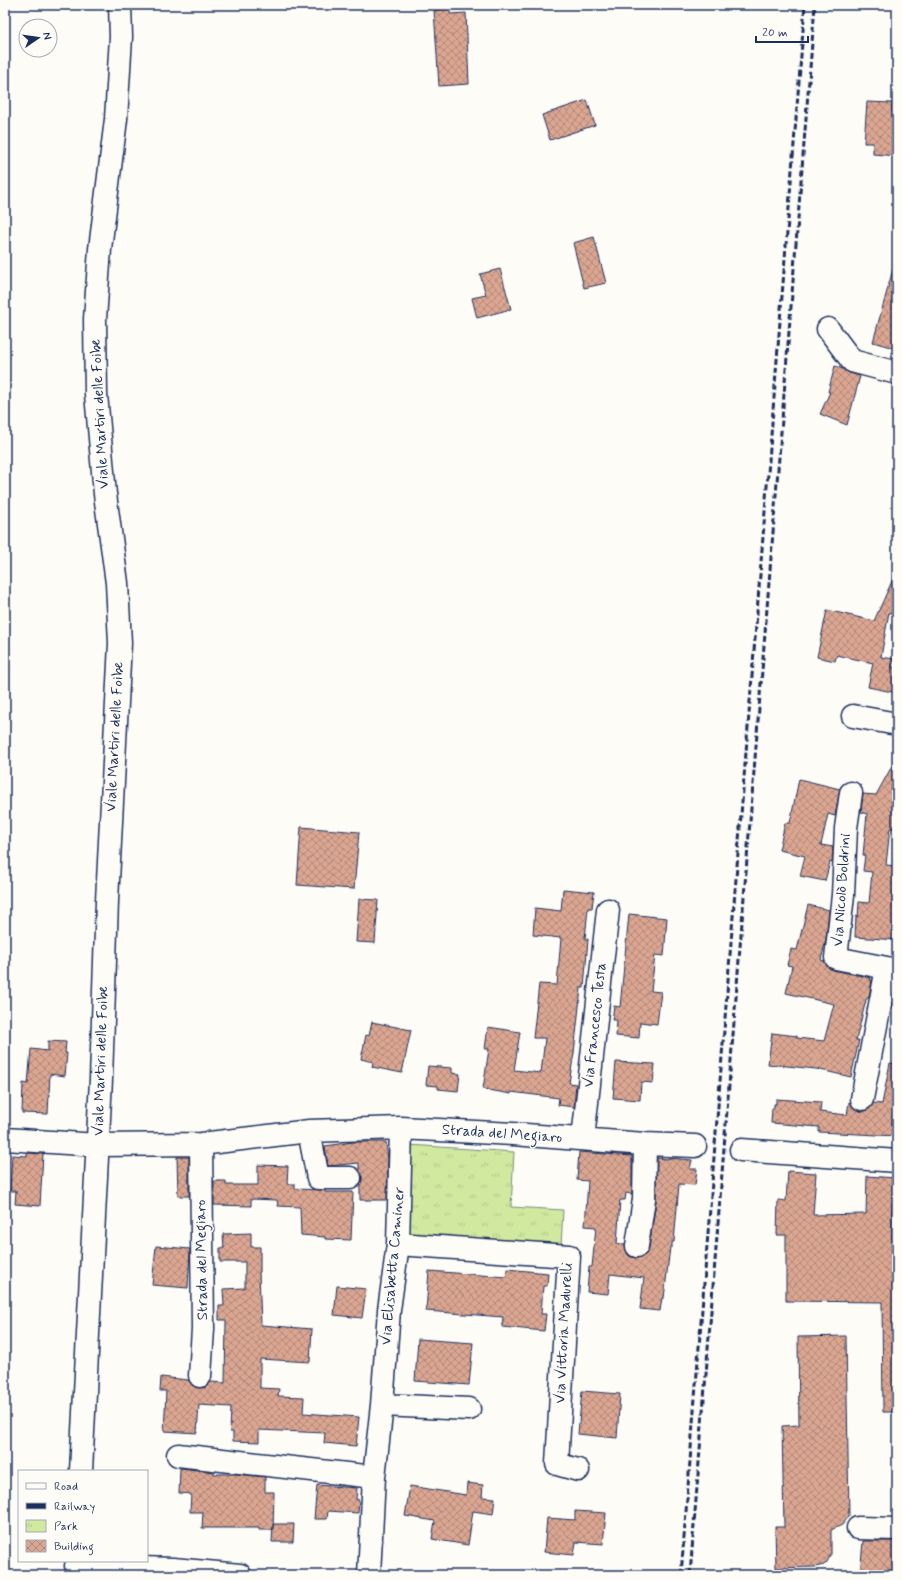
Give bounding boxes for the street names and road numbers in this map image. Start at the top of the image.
street label: Viale Martiri delle Foibe [86,338,114,489]
street label: Viale Martiri delle Foibe [101,661,129,812]
street label: Via Nicolò Boldrini [828,833,856,947]
street label: Via Francesco Testa [579,961,612,1088]
street label: Viale Martiri delle Foibe [88,985,114,1136]
street label: Strada del Megiaro [441,1120,563,1149]
street label: Via Elisabetta Caminer [376,1186,410,1346]
street label: Strada del Megiaro [191,1200,214,1320]
street label: Via Vittoria Madurelli [550,1262,578,1404]

